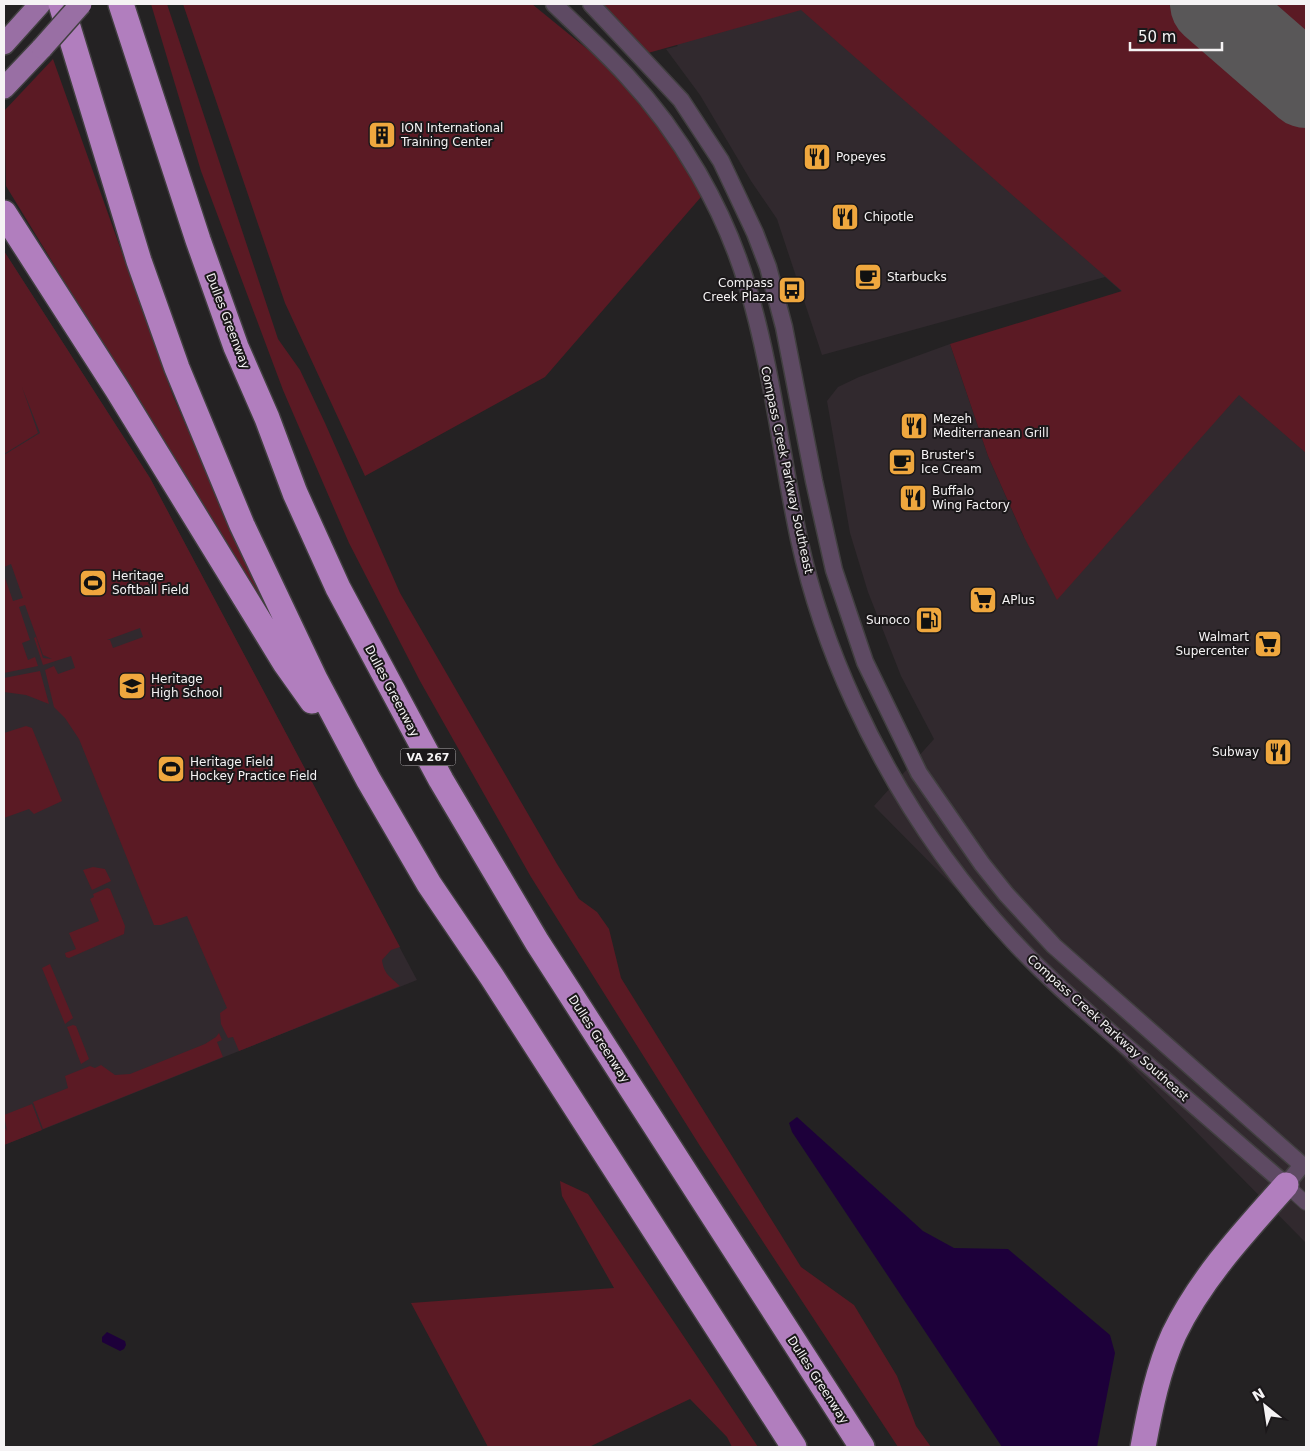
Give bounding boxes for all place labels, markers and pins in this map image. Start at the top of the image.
building icon: ION International Training Center [367,120,397,150]
place label: ION International Training Center [400,121,503,149]
restaurant icon: Popeyes [802,142,832,172]
place label: Popeyes [836,150,886,164]
restaurant icon: Chipotle [830,202,860,232]
place label: Chipotle [864,210,914,224]
cafe icon: Starbucks [853,262,883,292]
place label: Starbucks [887,270,947,284]
bus stop icon: Compass Creek Plaza [777,275,807,305]
place label: Compass Creek Plaza [703,276,773,304]
restaurant icon: Mezeh Mediterranean Grill [899,411,929,441]
place label: Mezeh Mediterranean Grill [933,412,1049,440]
cafe icon: Bruster's Ice Cream [887,447,917,477]
place label: Bruster's Ice Cream [921,448,982,476]
restaurant icon: Buffalo Wing Factory [898,483,928,513]
place label: Buffalo Wing Factory [932,484,1010,512]
sports icon: Heritage Softball Field [78,568,108,598]
place label: Heritage Softball Field [112,569,189,597]
supermarket icon: APlus [968,585,998,615]
place label: APlus [1002,593,1035,607]
fuel station icon: Sunoco [914,605,944,635]
place label: Sunoco [866,613,910,627]
supermarket icon: Walmart Supercenter [1253,629,1283,659]
place label: Walmart Supercenter [1176,630,1249,658]
school or university icon: Heritage High School [117,671,147,701]
place label: Heritage High School [151,672,222,700]
restaurant icon: Subway [1263,737,1293,767]
place label: Subway [1212,745,1259,759]
sports icon: Heritage Field Hockey Practice Field [156,754,186,784]
place label: Heritage Field Hockey Practice Field [190,755,317,783]

